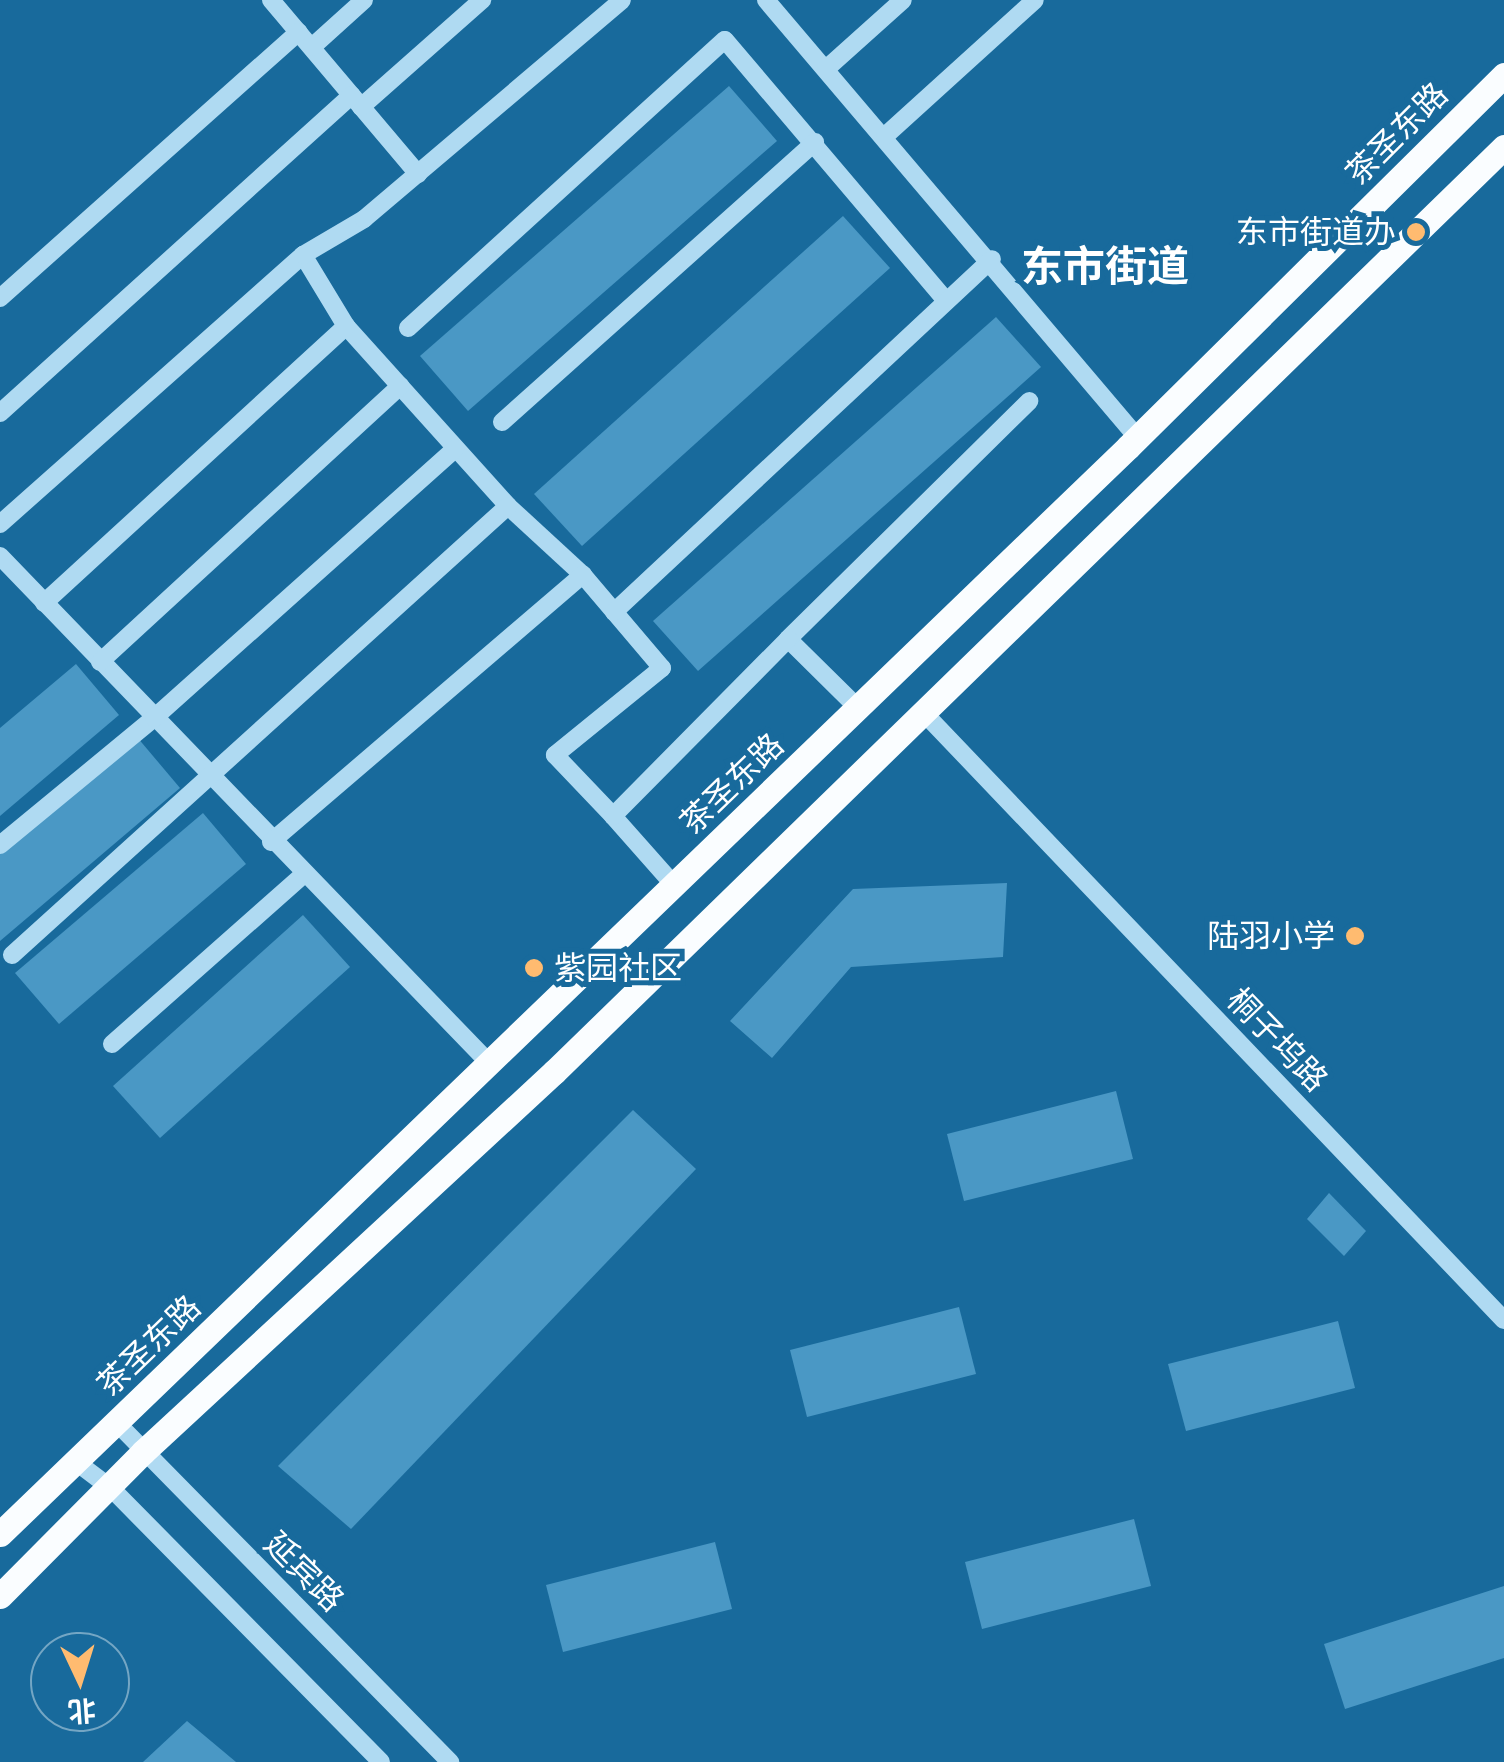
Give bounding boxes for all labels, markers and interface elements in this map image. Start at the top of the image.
street label: 茶圣东路 [1338,75,1456,193]
place label: 东市街道办 [1236,213,1396,251]
marker: 东市街道办 [1405,221,1427,243]
district label: 东市街道 [1021,242,1189,292]
street label: 茶圣东路 [673,726,791,842]
place label: 陆羽小学 [1207,917,1335,955]
marker: 陆羽小学 [1344,925,1366,947]
place label: 紫园社区 [554,949,682,987]
marker: 紫园社区 [523,957,545,979]
street label: 桐子坞路 [1219,981,1335,1099]
street label: 茶圣东路 [90,1288,208,1404]
street label: 延宾路 [256,1524,352,1620]
north arrow [30,1632,130,1732]
text: 北 [67,1693,97,1728]

